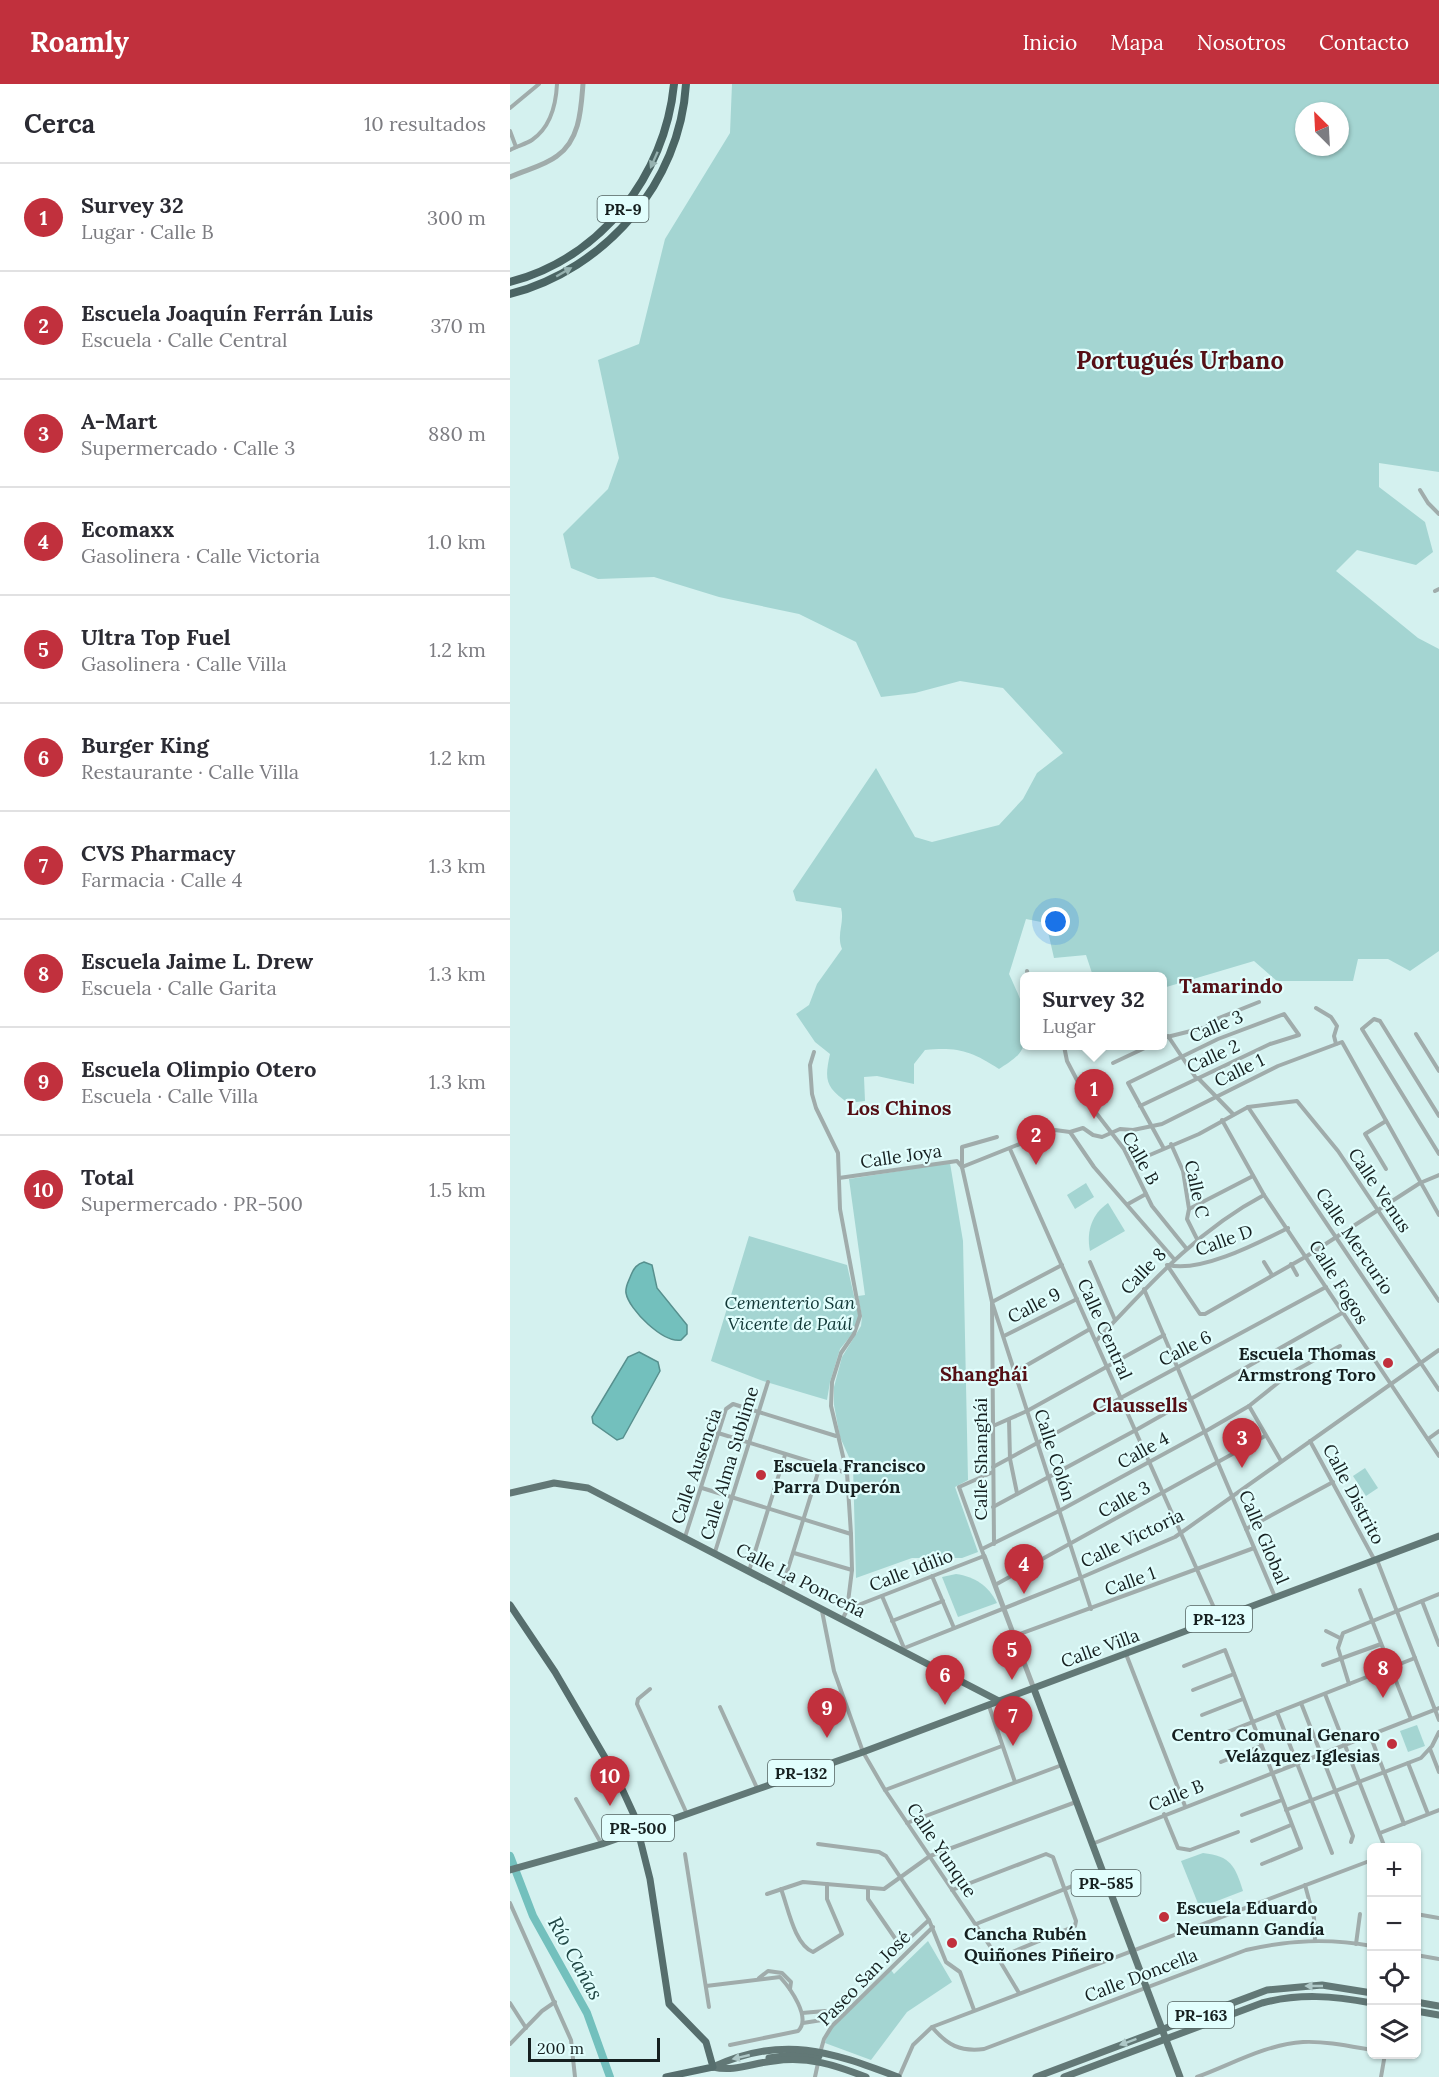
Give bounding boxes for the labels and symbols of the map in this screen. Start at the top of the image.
north arrow [1295,102,1349,156]
one-way arrow [649,152,658,169]
road number: PR-9 [598,196,648,222]
one-way arrow [556,267,573,277]
district label: Portugués Urbano [1076,345,1284,376]
your location [1041,907,1070,936]
district label: Tamarindo [1179,973,1283,998]
street label: Calle 3 [1186,1004,1246,1048]
street label: Calle 2 [1183,1034,1243,1078]
street label: Calle 1 [1210,1048,1268,1092]
pin: 1 [1074,1070,1114,1119]
district label: Los Chinos [847,1095,952,1120]
pin: 2 [1016,1116,1056,1165]
street label: Calle B [1117,1127,1165,1189]
street label: Calle Joya [859,1139,943,1173]
street label: Calle Venus [1343,1143,1417,1237]
street label: Calle C [1180,1158,1214,1221]
street label: Calle Mercurio [1311,1183,1399,1299]
street label: Calle D [1192,1219,1256,1261]
street label: Calle Fogos [1304,1236,1374,1328]
street label: Calle 8 [1115,1243,1171,1299]
street label: Calle Central [1073,1275,1138,1383]
street label: Calle 9 [1004,1282,1064,1328]
park label: Cementerio San Vicente de Paúl [725,1291,855,1335]
street label: Calle 6 [1155,1325,1215,1371]
place label: Escuela Thomas Armstrong Toro [1238,1342,1376,1386]
marker: Escuela Thomas Armstrong Toro [1381,1356,1395,1370]
district label: Shanghái [940,1361,1028,1386]
street label: Calle Alma Sublime [695,1383,763,1543]
district label: Claussells [1092,1392,1188,1417]
street label: Calle Shanghái [969,1398,992,1520]
street label: Calle Ausencia [665,1405,727,1527]
street label: Calle Colón [1029,1406,1081,1504]
pin: 3 [1222,1418,1262,1468]
street label: Calle 4 [1113,1426,1173,1474]
street label: Calle Distrito [1318,1440,1390,1548]
place label: Escuela Francisco Parra Duperón [773,1454,926,1498]
marker: Escuela Francisco Parra Duperón [754,1468,768,1482]
street label: Calle 3 [1094,1475,1154,1523]
street label: Calle Global [1234,1487,1294,1588]
street label: Calle Victoria [1077,1503,1187,1573]
street label: Calle La Ponceña [732,1537,870,1623]
street label: Calle Idilio [866,1543,956,1597]
pin: 4 [1004,1544,1044,1594]
street label: Calle 1 [1101,1561,1159,1601]
road number: PR-123 [1186,1606,1252,1632]
street label: Calle Villa [1058,1623,1142,1673]
pin: 5 [992,1630,1032,1680]
pin: 8 [1364,1648,1402,1698]
pin: 6 [926,1656,964,1705]
pin: 9 [808,1688,846,1738]
pin: 7 [994,1696,1032,1746]
place label: Centro Comunal Genaro Velázquez Iglesias [1171,1723,1380,1767]
marker: Centro Comunal Genaro Velázquez Iglesias [1385,1737,1399,1751]
pin: 10 [590,1756,630,1806]
road number: PR-132 [768,1760,834,1786]
street label: Calle B [1145,1774,1207,1816]
street label: Calle Yunque [902,1798,982,1902]
road number: PR-500 [602,1815,674,1841]
road number: PR-585 [1072,1870,1140,1896]
place label: Escuela Eduardo Neumann Gandía [1176,1896,1325,1940]
marker: Escuela Eduardo Neumann Gandía [1157,1910,1171,1924]
water label: Río Cañas [543,1912,609,2004]
place label: Cancha Rubén Quiñones Piñeiro [964,1922,1114,1966]
street label: Paseo San José [813,1925,915,2030]
marker: Cancha Rubén Quiñones Piñeiro [945,1936,959,1950]
street label: Calle Doncella [1081,1943,1201,2007]
one-way arrow [1304,1981,1323,1991]
road number: PR-163 [1168,2002,1234,2028]
scale bar [528,2035,660,2062]
one-way arrow [1119,2038,1137,2048]
one-way arrow [731,2053,750,2063]

